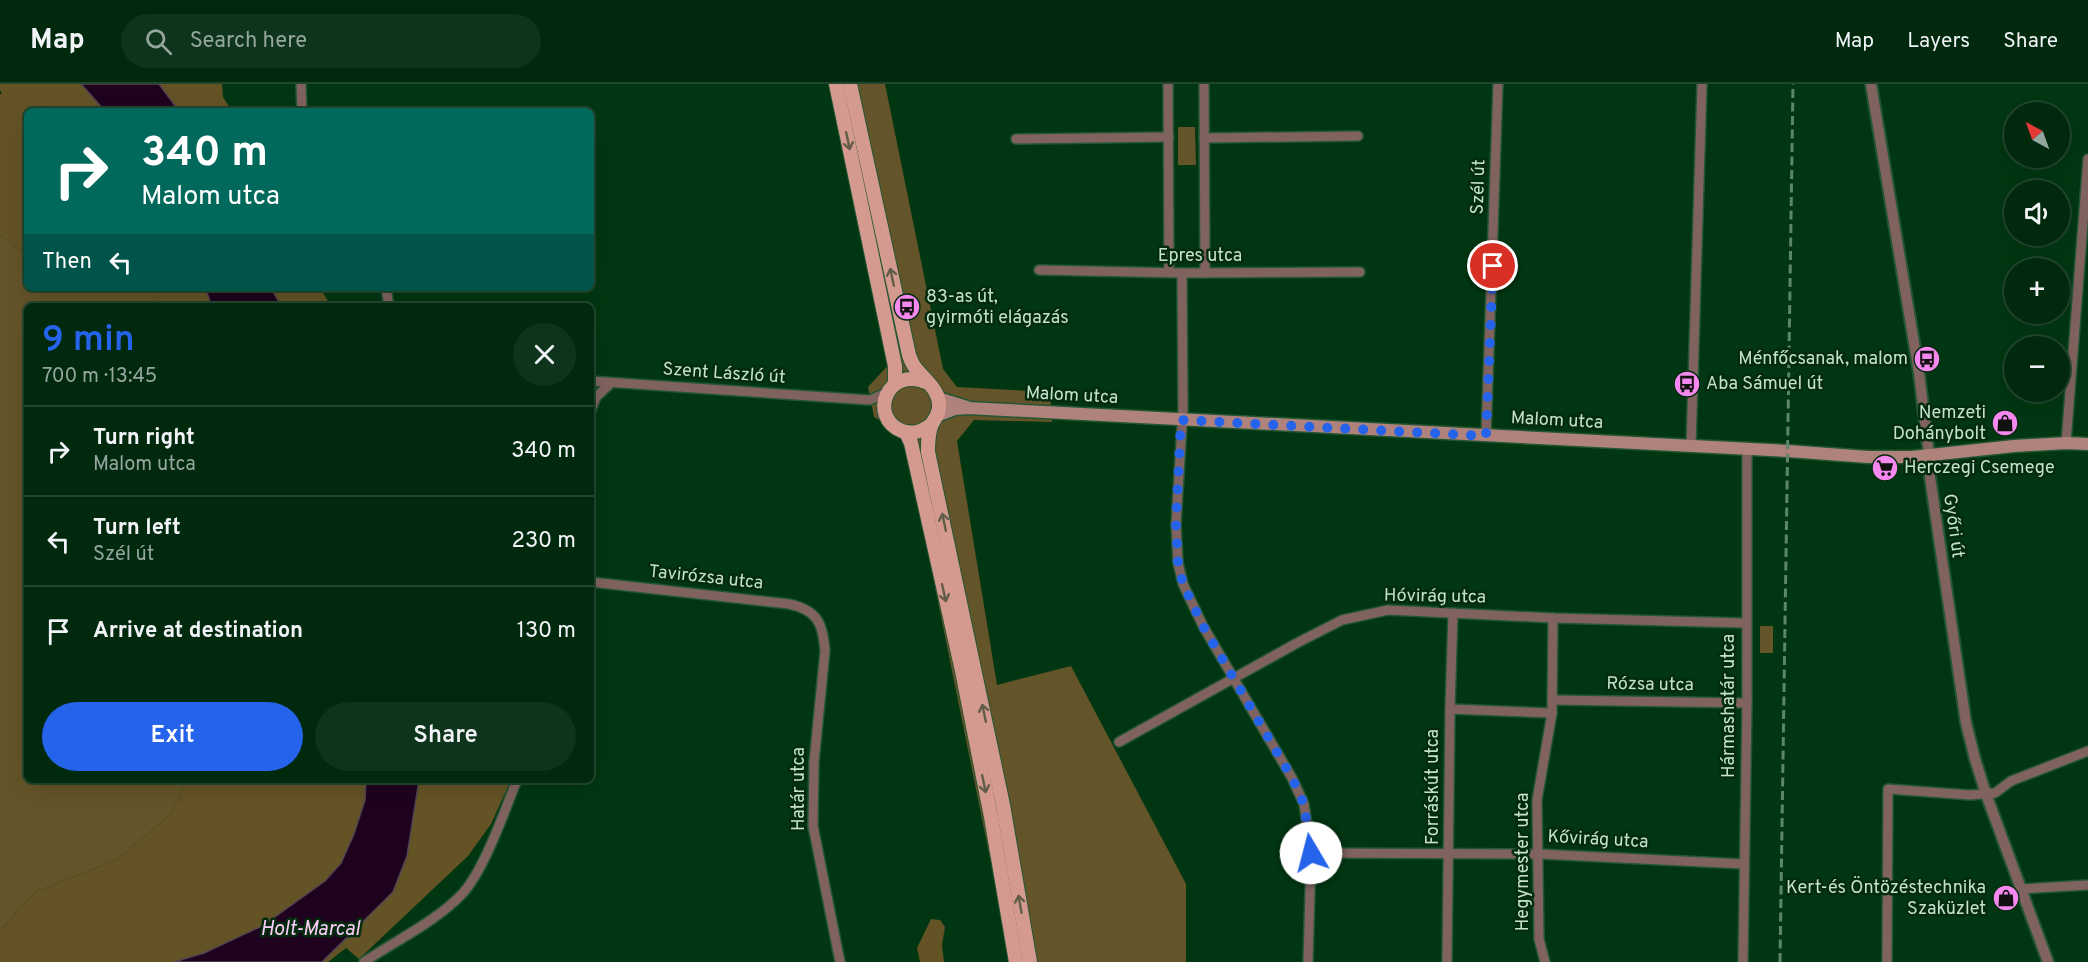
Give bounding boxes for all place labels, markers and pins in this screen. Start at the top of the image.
pin [1467,240,1518,291]
place label: 83-as út, gyirmóti elágazás [926,286,1069,330]
bus stop icon: 83-as út, gyirmóti elágazás [892,292,922,322]
bus stop icon: Ménfőcsanak, malom [1912,344,1942,374]
place label: Ménfőcsanak, malom [1738,348,1908,371]
bus stop icon: Aba Sámuel út [1672,369,1702,399]
place label: Aba Sámuel út [1706,373,1823,396]
place label: Nemzeti Dohánybolt [1893,402,1986,446]
shop icon: Nemzeti Dohánybolt [1990,408,2020,438]
supermarket icon: Herczegi Csemege [1870,453,1900,483]
place label: Herczegi Csemege [1904,457,2055,480]
place label: Kert-és Öntözéstechnika Szaküzlet [1786,875,1986,921]
shop icon: Kert-és Öntözéstechnika Szaküzlet [1991,883,2021,913]

